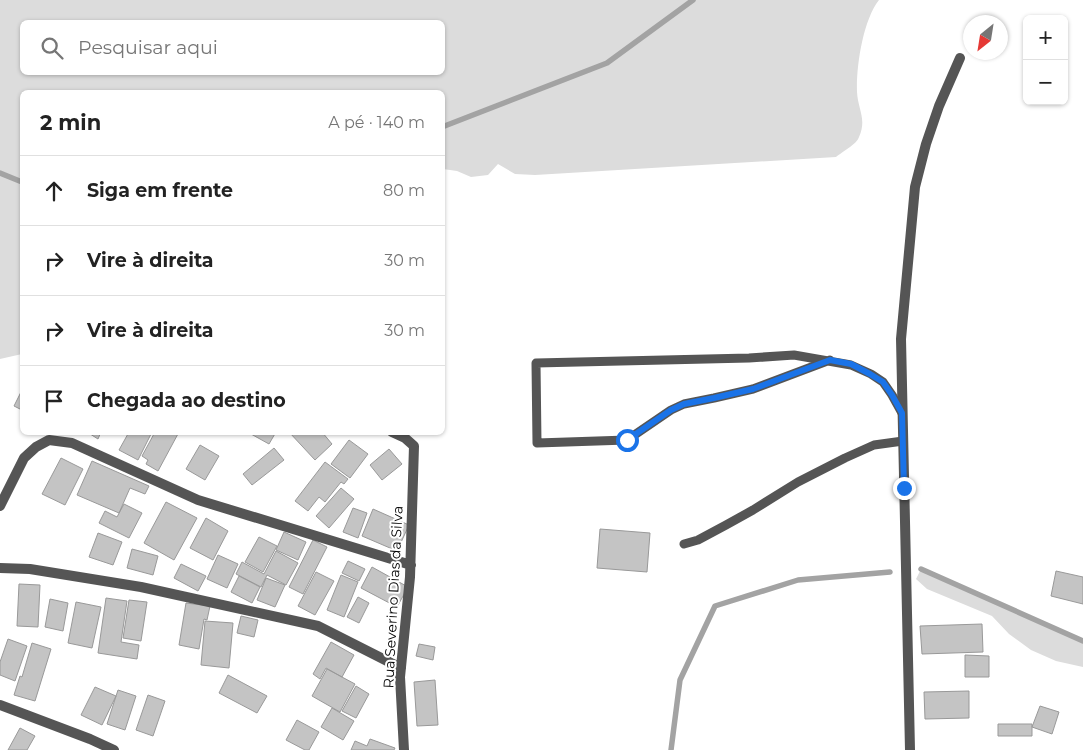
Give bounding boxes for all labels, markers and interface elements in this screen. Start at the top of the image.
north arrow [963,15,1008,60]
map controls [1023,15,1068,105]
button: + [1023,15,1068,60]
search box [20,20,445,75]
icon: search [38,34,66,62]
text: Pesquisar aqui [78,36,218,59]
button: − [1023,60,1068,105]
text: 2 min [40,110,101,135]
text: A pé · 140 m [328,113,425,132]
icon: ahead [40,177,68,205]
text: Siga em frente [87,179,233,202]
text: 80 m [383,181,425,200]
icon: right [40,247,68,275]
text: Vire à direita [87,249,214,272]
text: 30 m [384,251,425,270]
icon: right [40,317,68,345]
text: Vire à direita [87,319,214,342]
text: 30 m [384,321,425,340]
icon: arrive [40,387,68,415]
text: Chegada ao destino [87,389,286,412]
route start [616,429,639,452]
route end [893,477,916,500]
street label: Rua Severino Dias da Silva [379,505,407,689]

